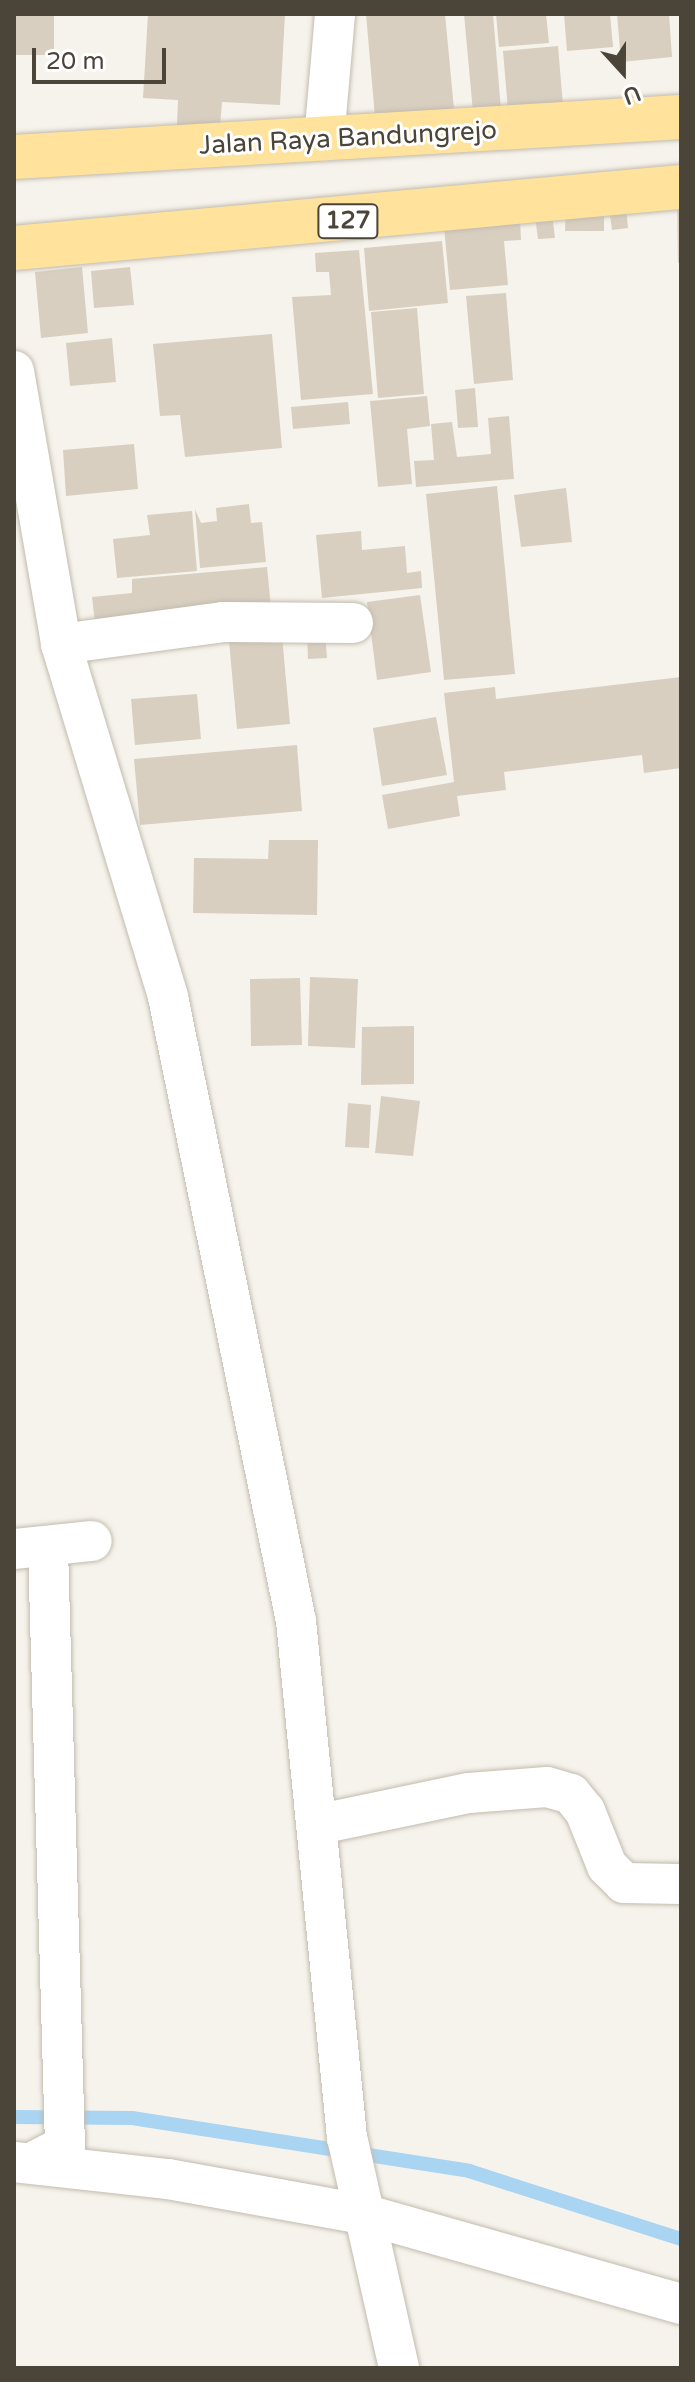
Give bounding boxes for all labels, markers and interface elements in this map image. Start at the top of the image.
scale bar [36,32,170,82]
north arrow [583,32,663,112]
text: 20 m [46,47,104,76]
text: U [619,79,644,110]
street label: Jalan Raya Bandungrejo [198,115,498,161]
road number: 127 [316,201,380,241]

